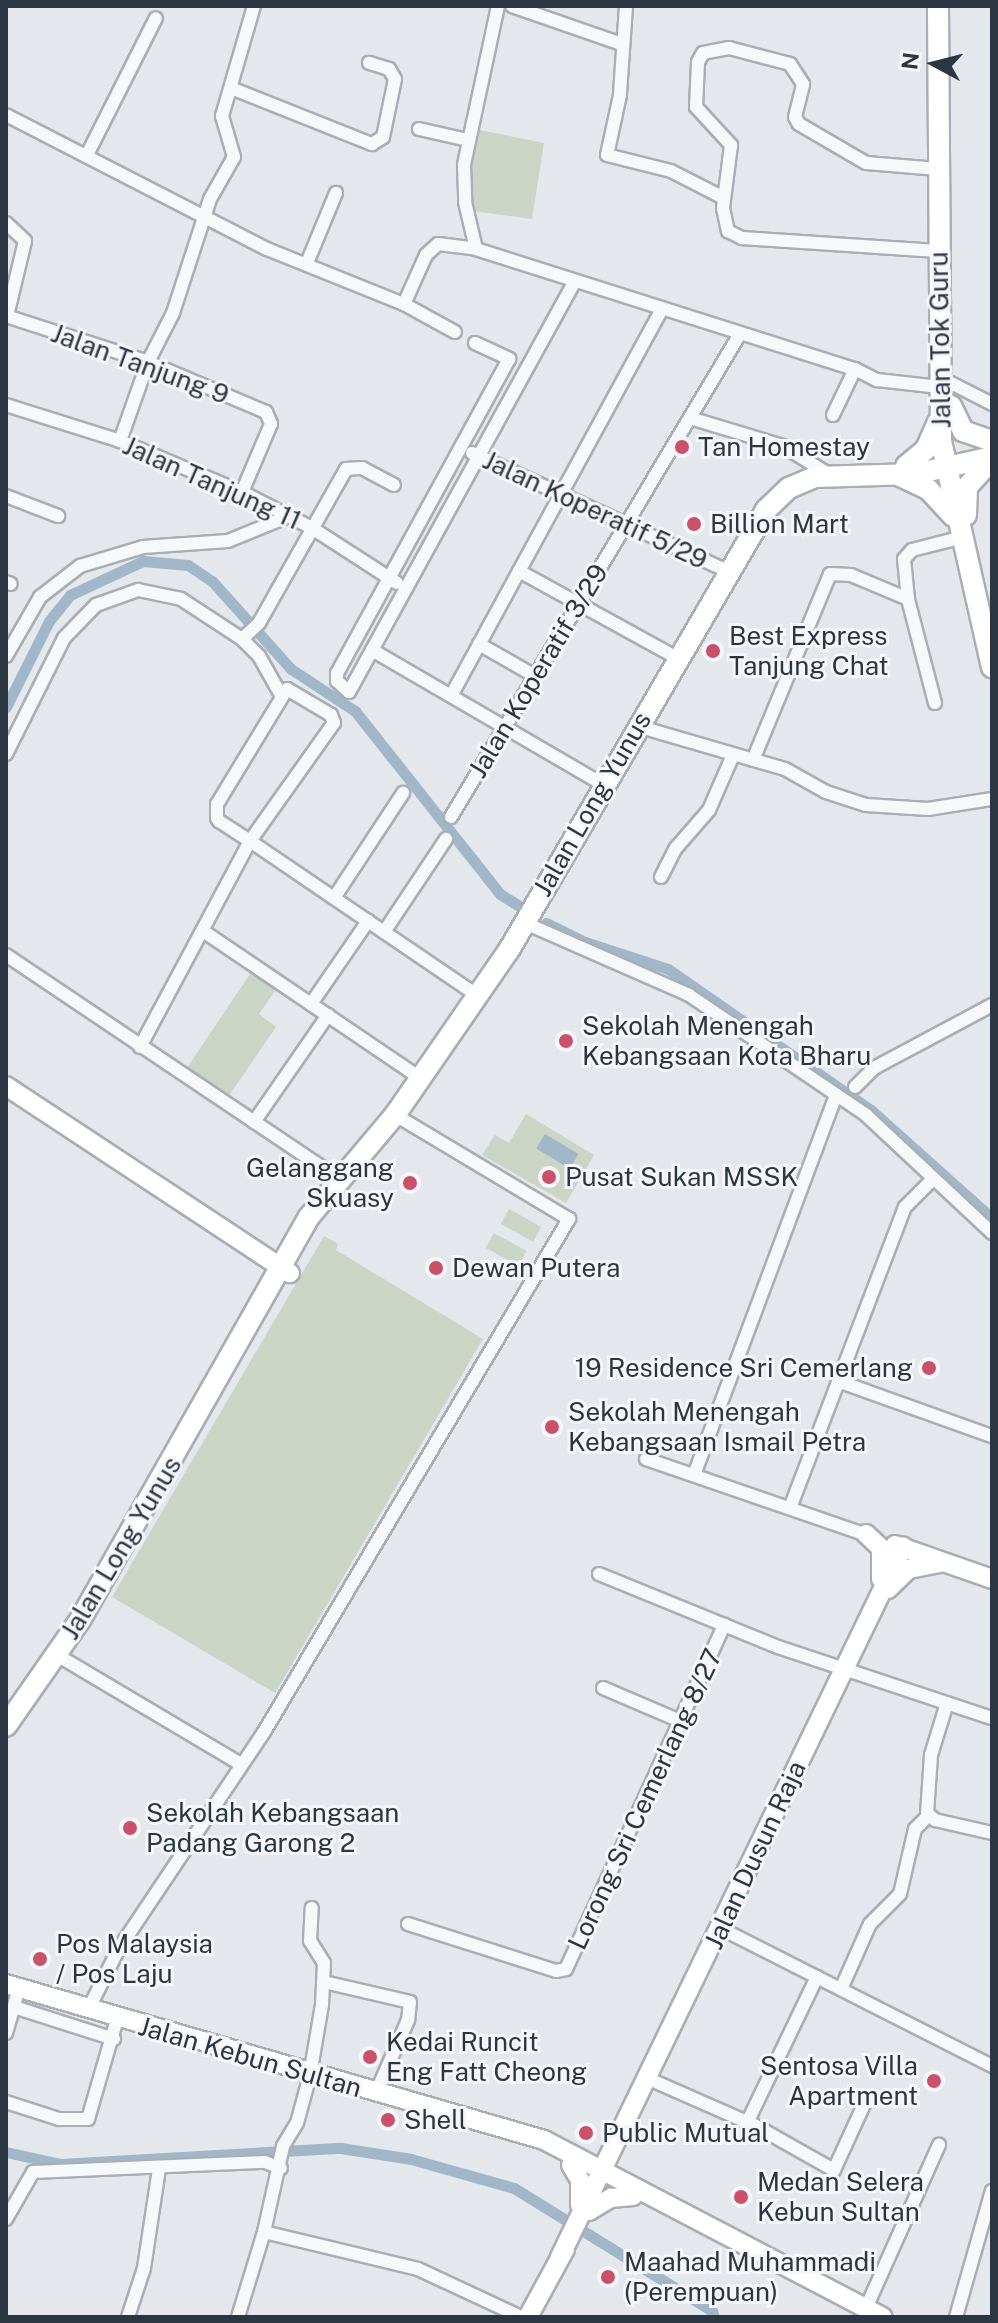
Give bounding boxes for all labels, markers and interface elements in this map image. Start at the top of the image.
north arrow [894,24,974,104]
text: N [896,51,924,71]
street label: Jalan Tok Guru [923,251,957,429]
street label: Jalan Tanjung 9 [47,317,233,411]
street label: Jalan Tanjung 11 [118,430,306,536]
place label: Tan Homestay [698,431,870,463]
marker: Tan Homestay [673,438,691,456]
street label: Jalan Koperatif 5/29 [478,444,712,576]
place label: Billion Mart [710,508,849,540]
marker: Billion Mart [685,515,703,533]
street label: Jalan Koperatif 3/29 [462,559,614,783]
place label: Best Express Tanjung Chat [729,620,889,682]
marker: Best Express Tanjung Chat [704,642,722,660]
street label: Jalan Long Yunus [527,706,657,902]
place label: Sekolah Menengah Kebangsaan Kota Bharu [582,1010,871,1072]
marker: Sekolah Menengah Kebangsaan Kota Bharu [557,1032,575,1050]
place label: Gelanggang Skuasy [246,1152,394,1214]
place label: Pusat Sukan MSSK [565,1161,798,1193]
marker: Pusat Sukan MSSK [540,1168,558,1186]
marker: Gelanggang Skuasy [401,1174,419,1192]
place label: Dewan Putera [452,1252,620,1284]
marker: Dewan Putera [427,1259,445,1277]
place label: 19 Residence Sri Cemerlang [575,1352,913,1384]
marker: 19 Residence Sri Cemerlang [920,1359,938,1377]
place label: Sekolah Menengah Kebangsaan Ismail Petra [568,1396,866,1458]
marker: Sekolah Menengah Kebangsaan Ismail Petra [543,1418,561,1436]
street label: Jalan Long Yunus [54,1451,188,1645]
street label: Lorong Sri Cemerlang 8/27 [561,1644,729,1954]
street label: Jalan Dusun Raja [698,1756,812,1954]
place label: Sekolah Kebangsaan Padang Garong 2 [146,1797,399,1858]
marker: Sekolah Kebangsaan Padang Garong 2 [121,1819,139,1837]
place label: Pos Malaysia / Pos Laju [56,1928,213,1990]
marker: Pos Malaysia / Pos Laju [31,1950,49,1968]
street label: Jalan Kebun Sultan [135,2010,365,2104]
place label: Kedai Runcit Eng Fatt Cheong [386,2026,587,2088]
marker: Kedai Runcit Eng Fatt Cheong [361,2048,379,2066]
place label: Sentosa Villa Apartment [759,2050,918,2112]
marker: Sentosa Villa Apartment [925,2072,943,2090]
place label: Shell [404,2104,467,2136]
marker: Shell [379,2111,397,2129]
place label: Public Mutual [602,2117,769,2149]
marker: Public Mutual [577,2124,595,2142]
place label: Medan Selera Kebun Sultan [757,2166,924,2228]
marker: Medan Selera Kebun Sultan [732,2188,750,2206]
place label: Maahad Muhammadi (Perempuan) [624,2246,876,2308]
marker: Maahad Muhammadi (Perempuan) [599,2268,617,2286]

